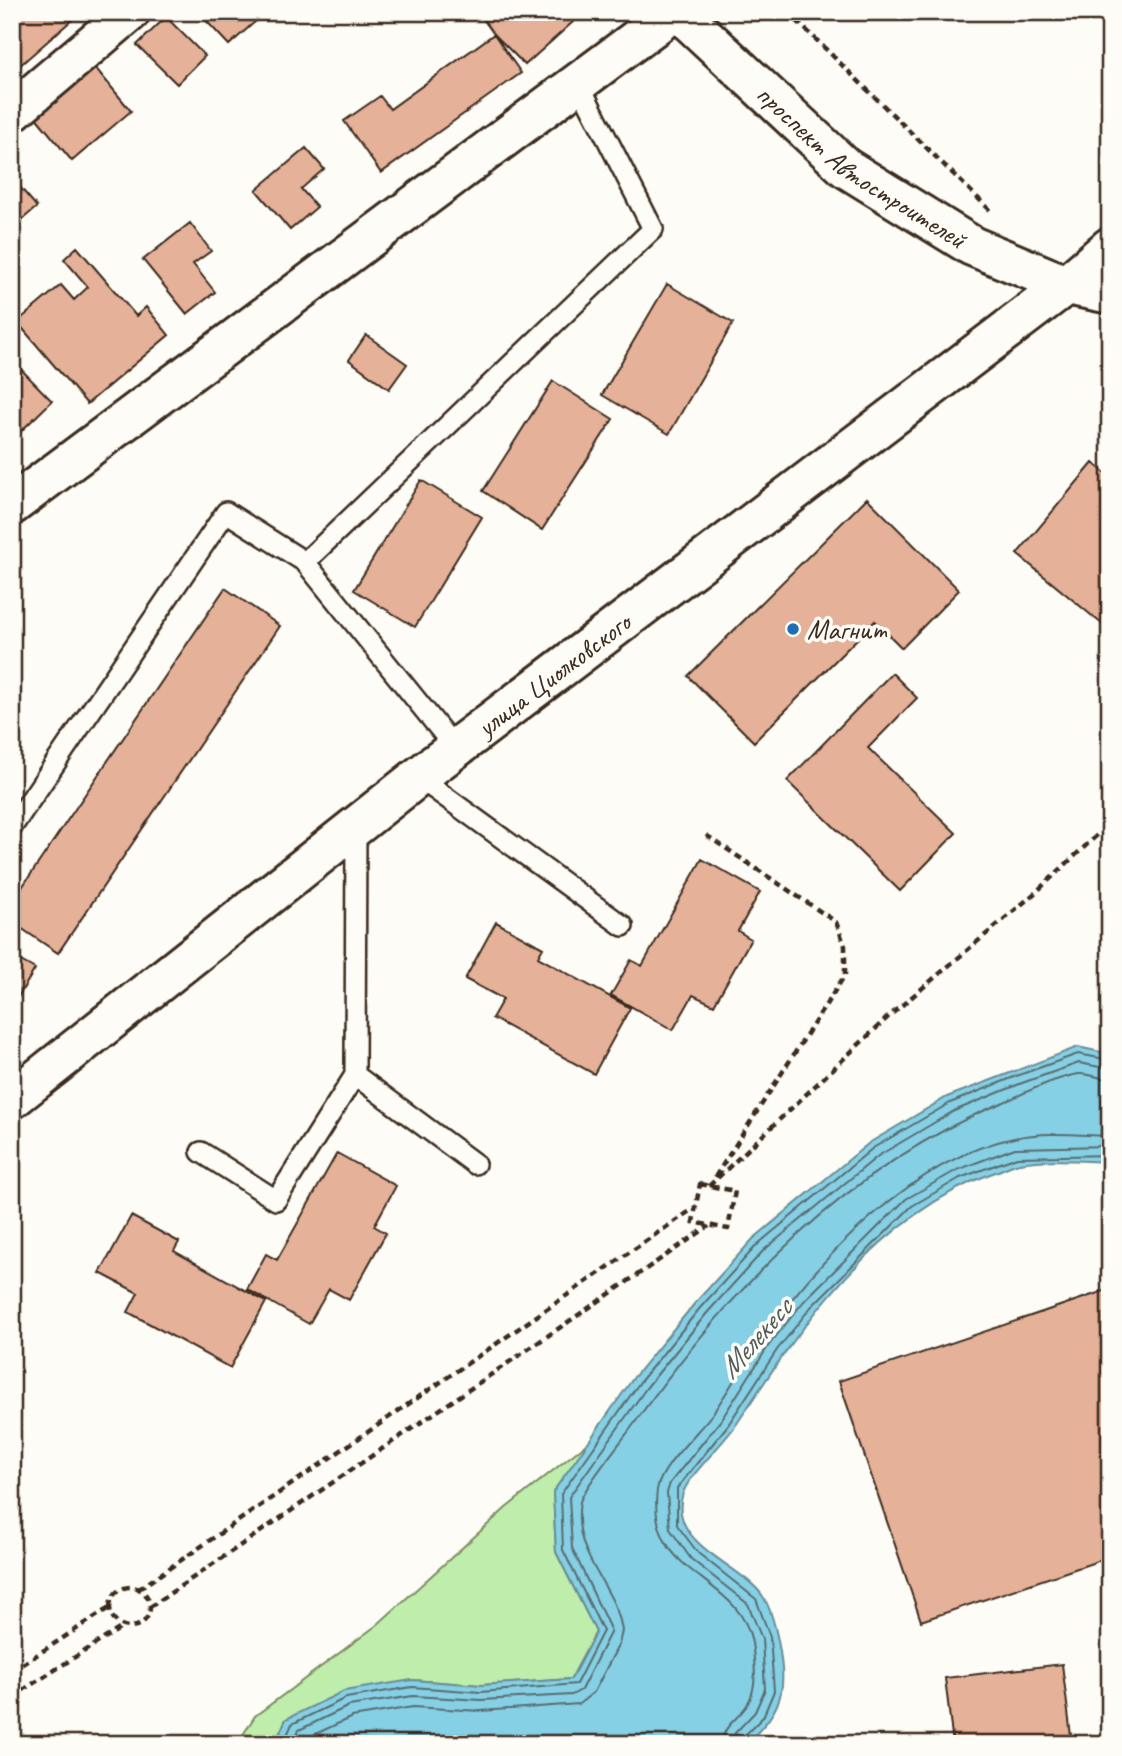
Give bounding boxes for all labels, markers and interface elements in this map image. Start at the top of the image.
street label: проспект Автостроителей [749,77,974,257]
street label: улица Циолковского [468,603,640,746]
place label: Магнит [807,612,888,647]
marker: Магнит [785,621,801,637]
water label: Мелекесс [710,1288,802,1386]

